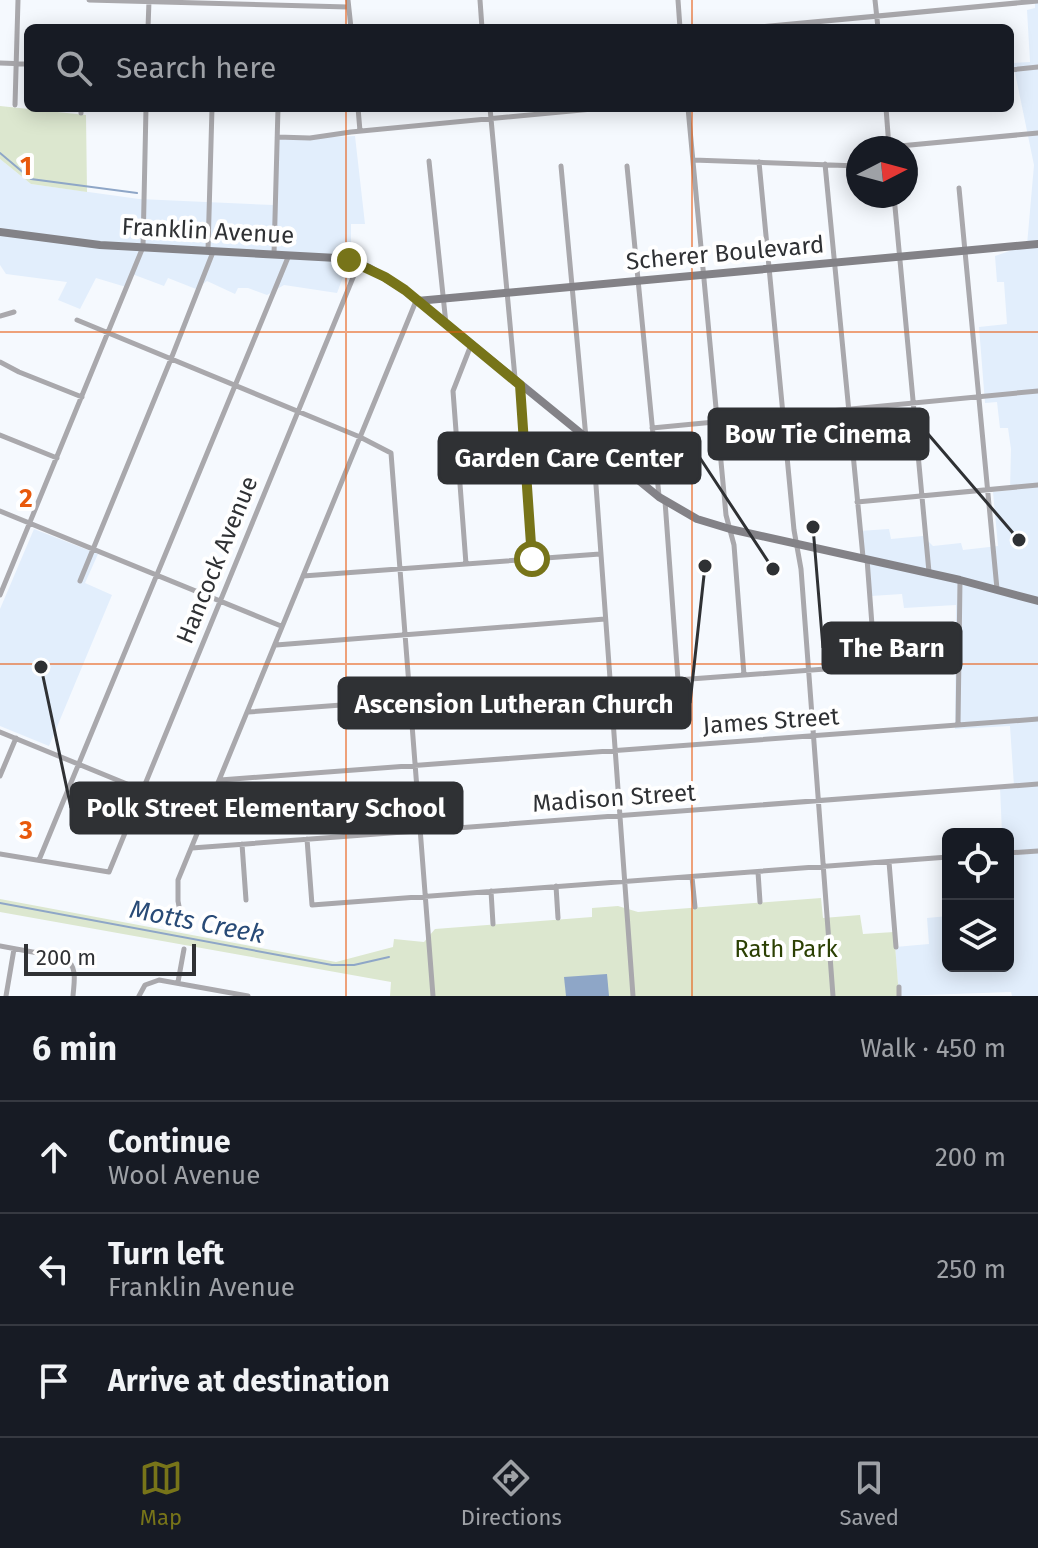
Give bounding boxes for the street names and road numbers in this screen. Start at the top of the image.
street label: Franklin Avenue [121,213,295,249]
street label: Scherer Boulevard [625,230,825,276]
street label: Hancock Avenue [171,472,263,648]
street label: James Street [702,702,840,740]
street label: Madison Street [531,778,697,818]

